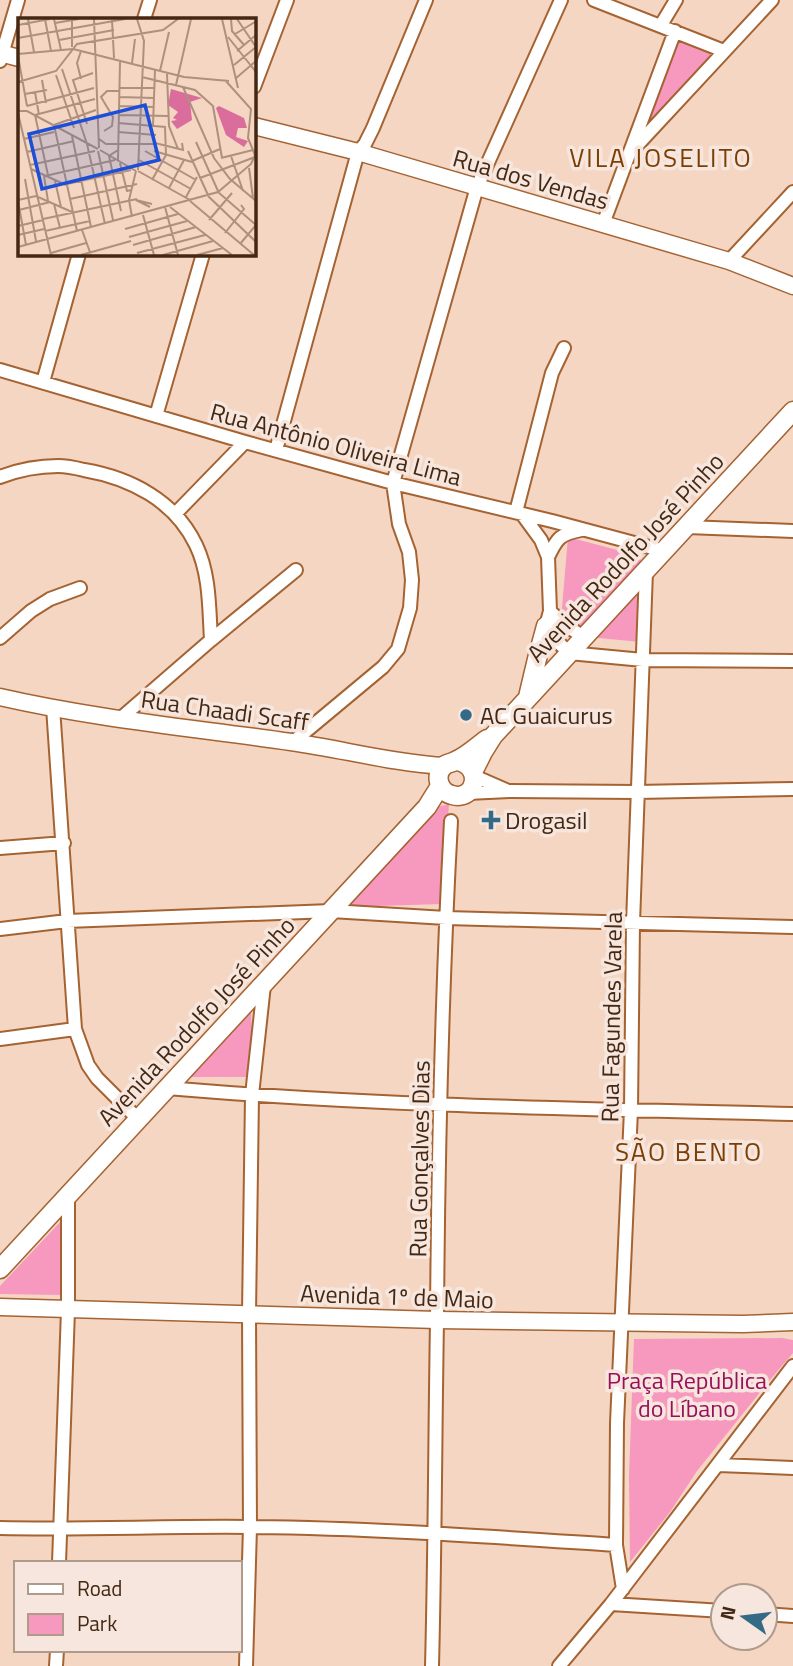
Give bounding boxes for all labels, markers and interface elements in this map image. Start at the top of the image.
inset map [18,18,256,256]
district label: VILA JOSELITO [569,138,753,177]
street label: Rua dos Vendas [449,140,613,218]
street label: Rua Antônio Oliveira Lima [206,393,466,495]
street label: Avenida Rodolfo José Pinho [518,444,732,670]
street label: Rua Chaadi Scaff [139,680,311,740]
place label: AC Guaicurus [480,697,613,733]
marker: AC Guaicurus [458,707,474,723]
place label: Drogasil [505,802,588,838]
marker: Drogasil [483,812,499,828]
street label: Avenida Rodolfo José Pinho [89,908,303,1134]
street label: Rua Fagundes Varela [591,911,631,1123]
street label: Rua Gonçalves Dias [399,1060,439,1258]
district label: SÃO BENTO [615,1132,763,1171]
street label: Avenida 1º de Maio [300,1275,494,1317]
park label: Praça República do Líbano [607,1362,767,1426]
legend [14,1561,242,1652]
text: Road [77,1572,122,1604]
north arrow [709,1582,779,1652]
text: N [711,1603,743,1623]
text: Park [77,1607,117,1639]

